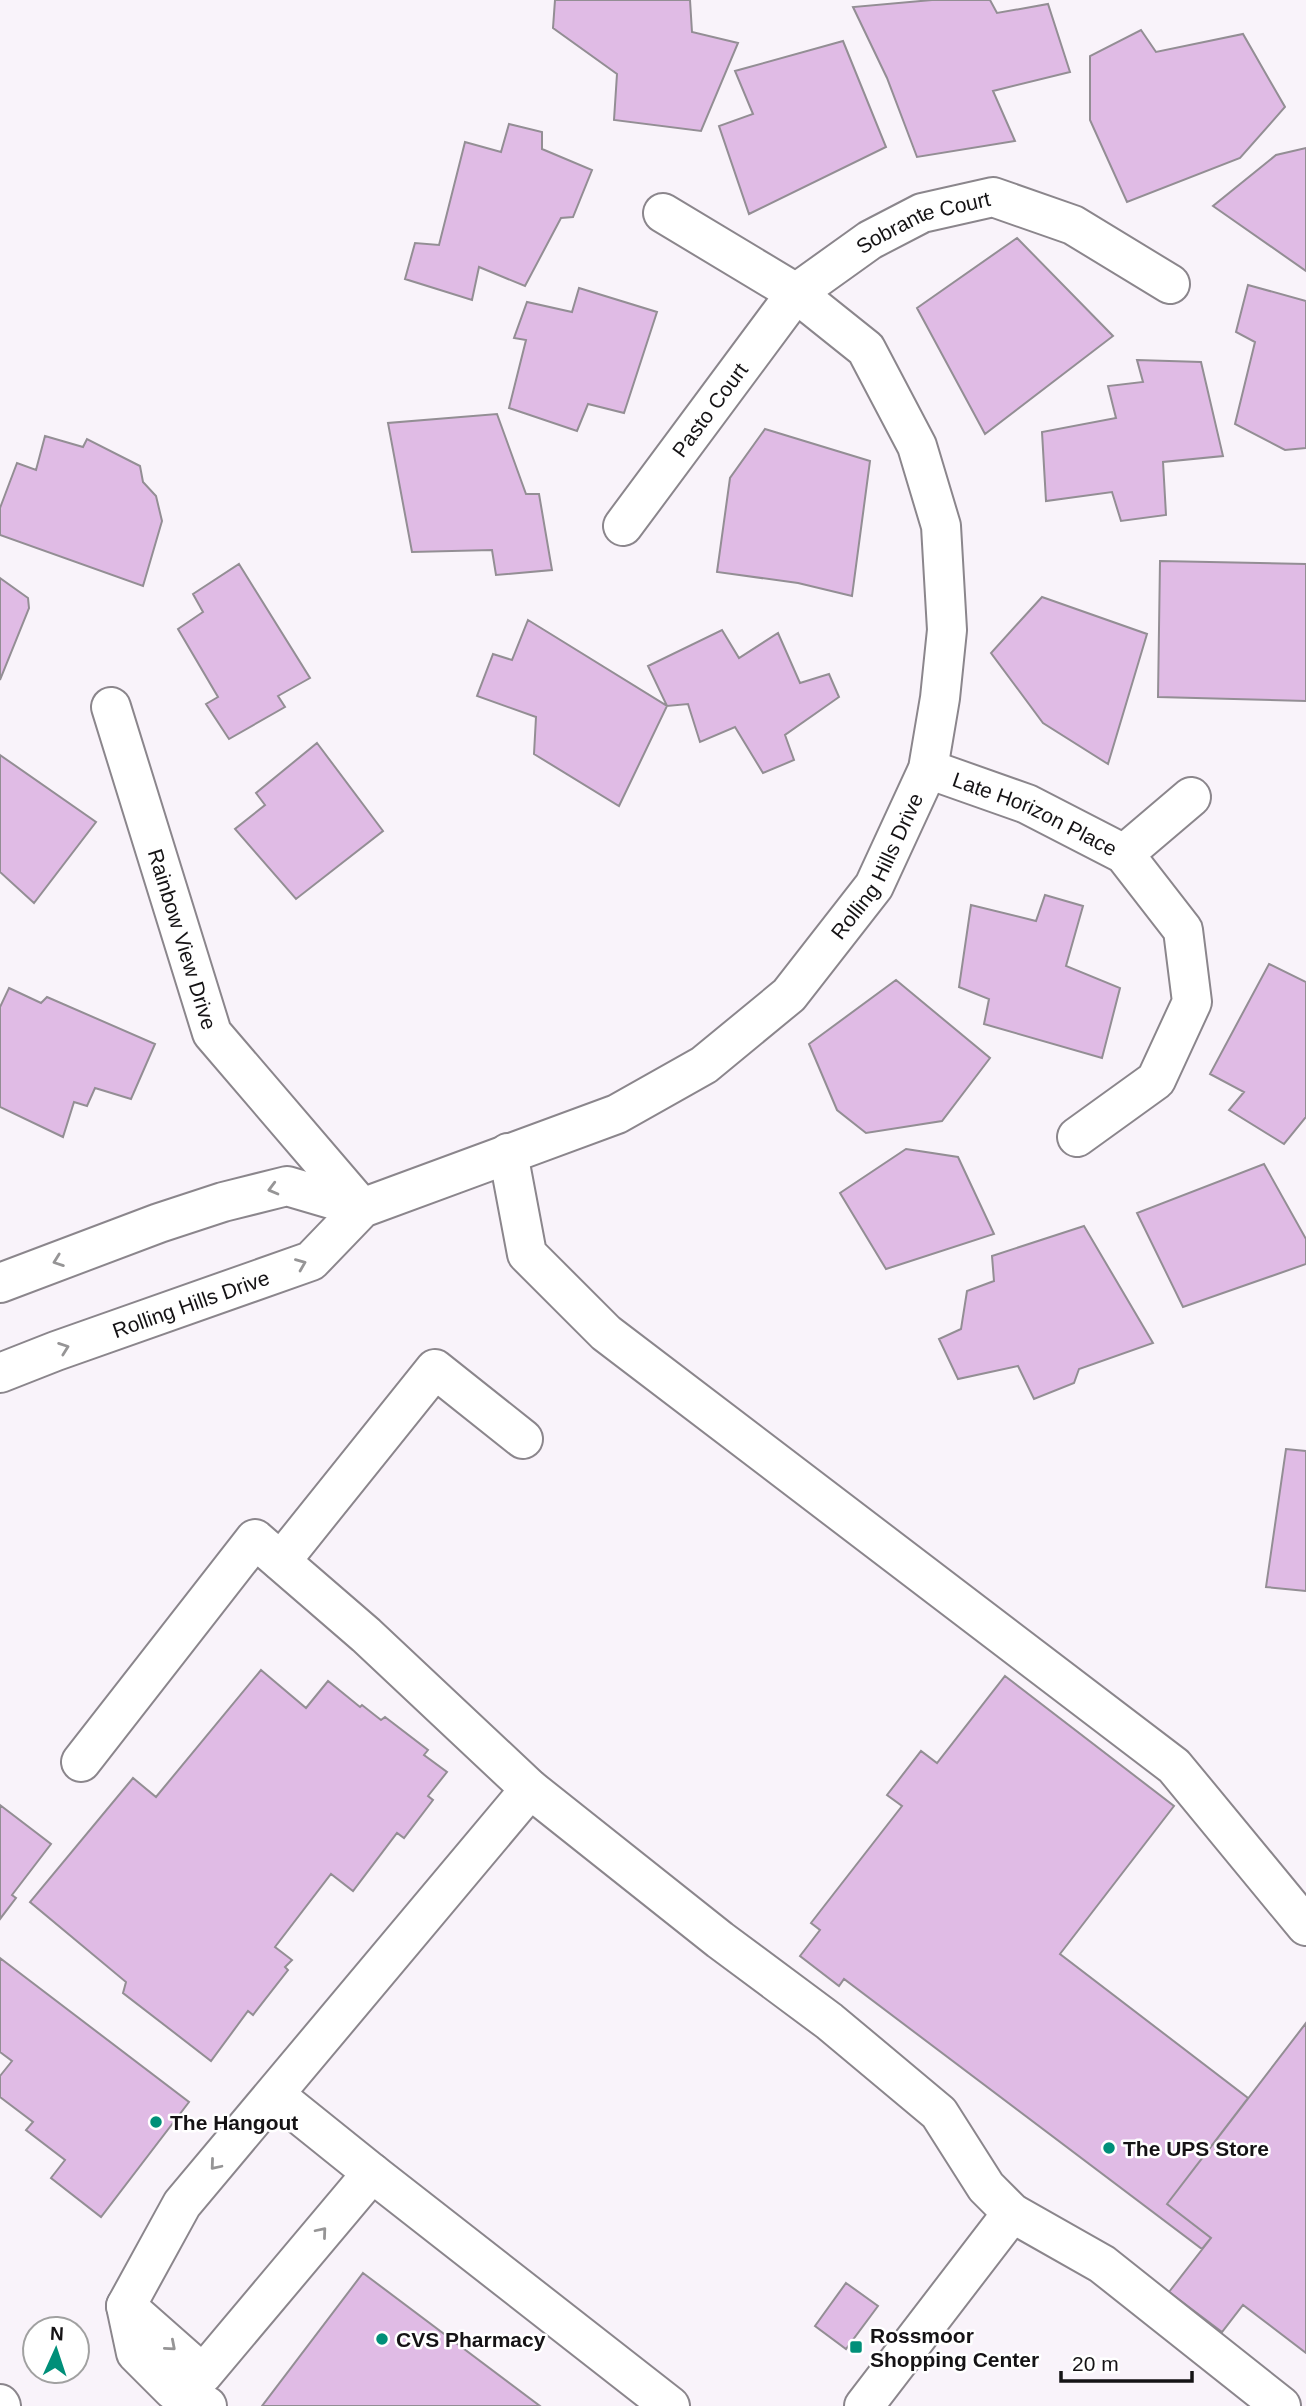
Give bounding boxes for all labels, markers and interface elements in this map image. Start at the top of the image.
street label: Sobrante Court [852,186,992,258]
street label: Pasto Court [667,358,752,461]
street label: Late Horizon Place [950,767,1121,860]
street label: Rolling Hills Drive [826,789,927,943]
street label: Rainbow View Drive [144,846,222,1032]
one-way arrow [267,1181,279,1195]
one-way arrow [52,1253,64,1267]
one-way arrow [294,1259,306,1273]
street label: Rolling Hills Drive [109,1265,272,1342]
one-way arrow [57,1342,69,1356]
place label: The Hangout [170,2111,298,2134]
marker: The Hangout [148,2114,164,2130]
place label: The UPS Store [1123,2137,1269,2160]
marker: The UPS Store [1101,2140,1117,2156]
one-way arrow [211,2157,223,2170]
one-way arrow [314,2228,326,2241]
north arrow [21,2315,91,2385]
text: N [49,2323,64,2344]
place label: Rossmoor Shopping Center [870,2324,1039,2371]
place label: CVS Pharmacy [396,2328,546,2351]
marker: CVS Pharmacy [374,2331,390,2347]
one-way arrow [163,2338,176,2350]
marker: Rossmoor Shopping Center [848,2339,864,2355]
scale bar [1061,2340,1192,2384]
text: 20 m [1072,2352,1119,2375]

